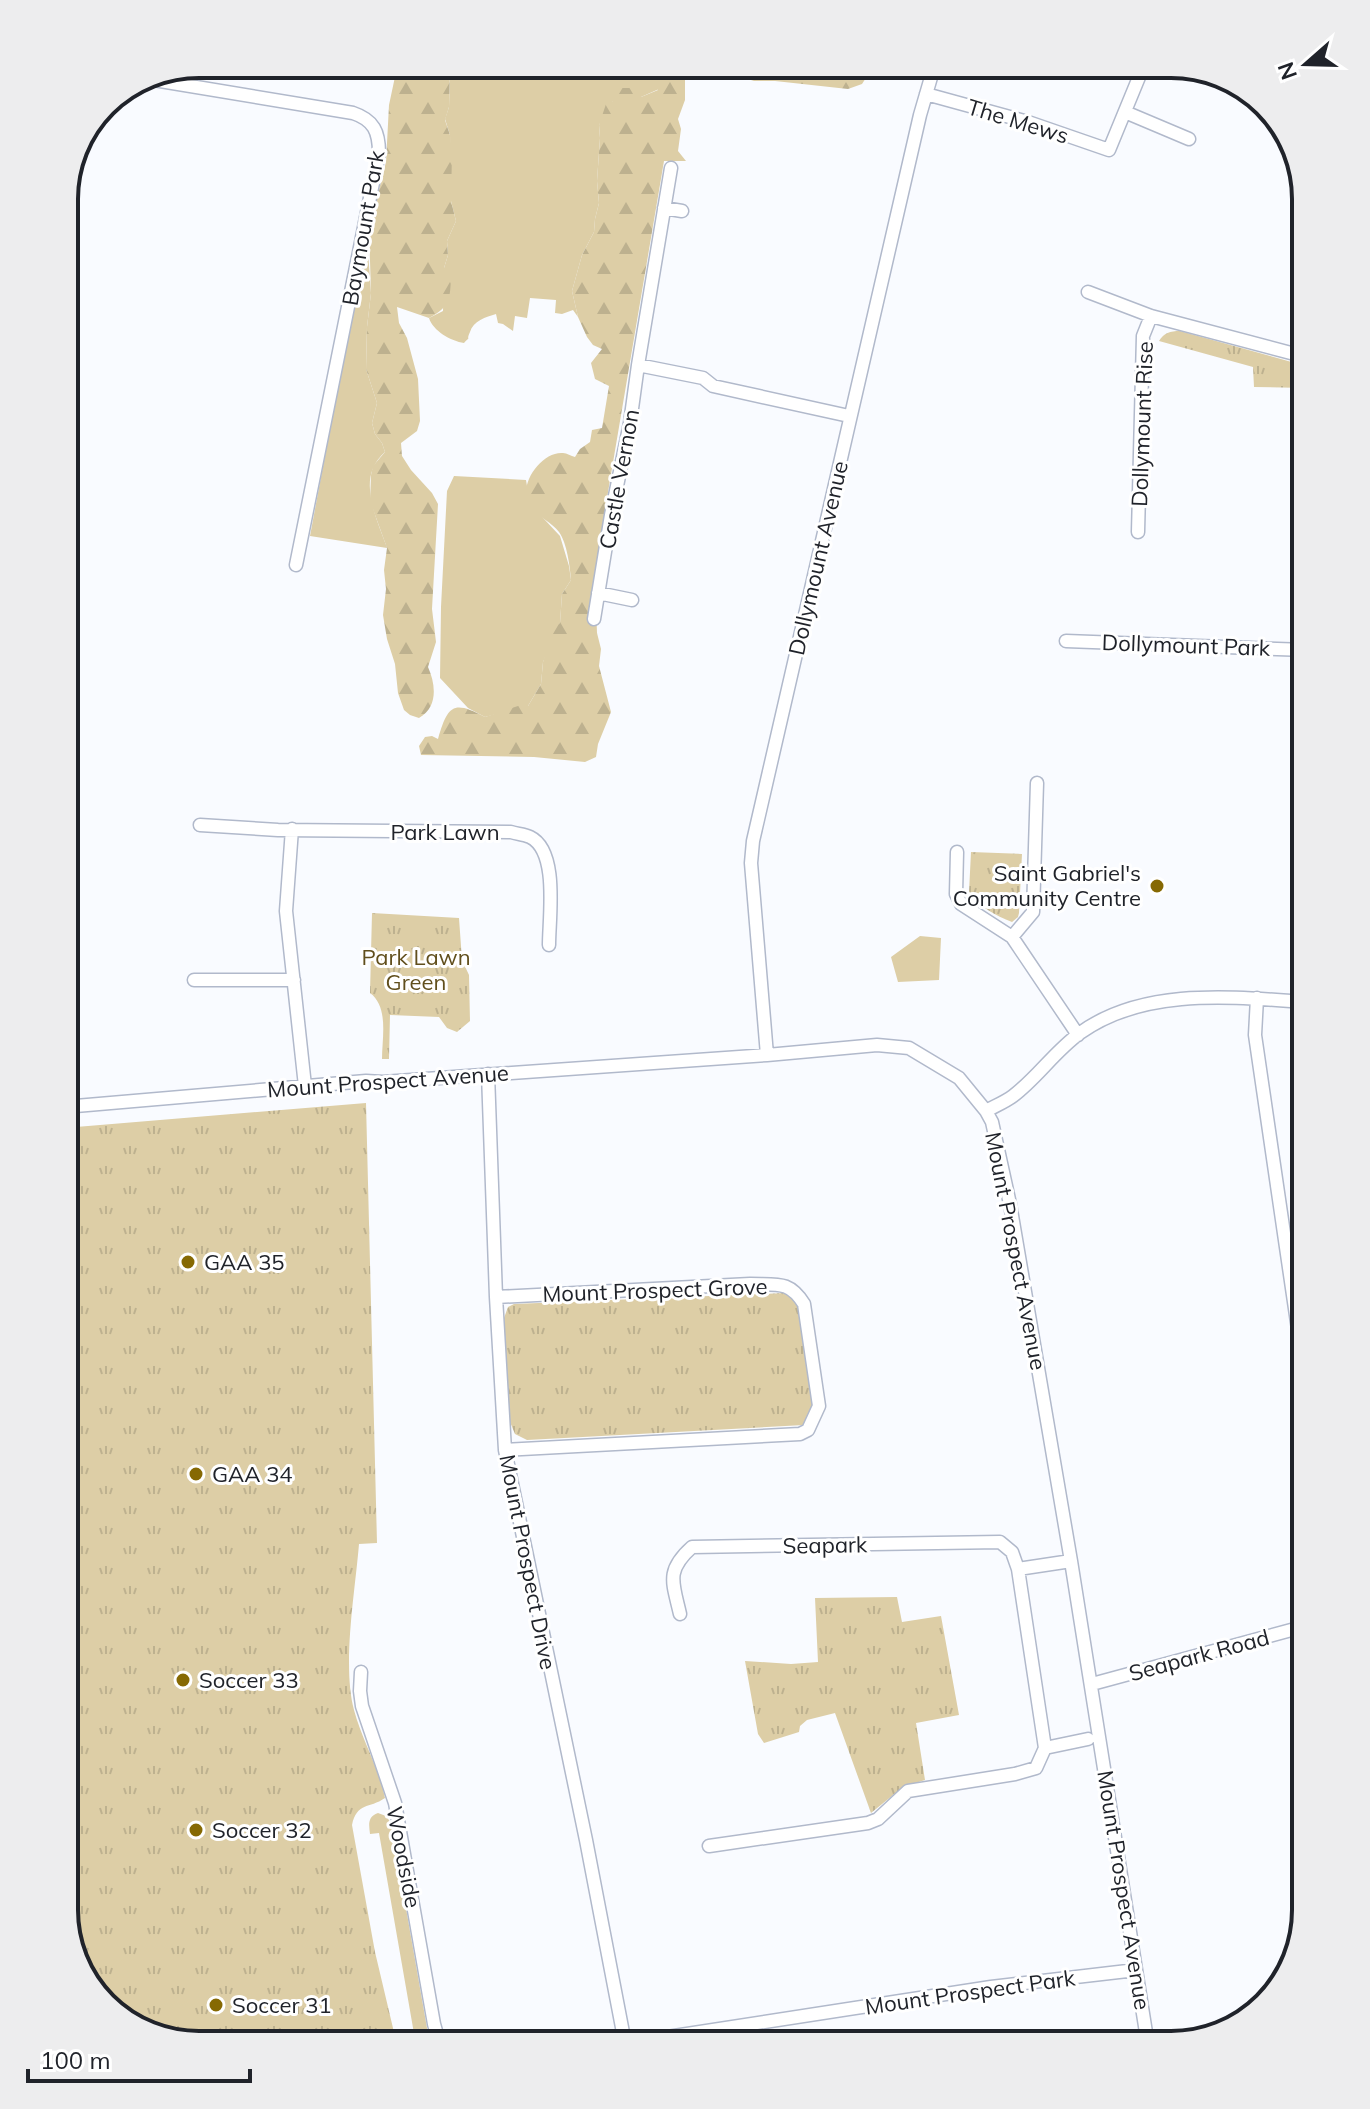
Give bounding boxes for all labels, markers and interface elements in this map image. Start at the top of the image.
north arrow [1266,24,1346,104]
text: N [1271,58,1303,83]
street label: The Mews [964,92,1072,150]
street label: Baymount Park [336,148,391,308]
street label: Dollymount Rise [1125,341,1159,507]
street label: Castle Vernon [593,407,645,551]
street label: Dollymount Avenue [782,458,854,658]
street label: Dollymount Park [1101,628,1271,662]
street label: Park Lawn [390,818,500,846]
place label: Saint Gabriel's Community Centre [953,859,1141,912]
marker: Saint Gabriel's Community Centre [1148,877,1166,895]
park label: Park Lawn Green [361,943,471,996]
street label: Mount Prospect Avenue [266,1059,510,1103]
street label: Mount Prospect Avenue [979,1130,1053,1372]
place label: GAA 35 [204,1248,285,1276]
marker: GAA 35 [179,1253,197,1271]
street label: Mount Prospect Grove [542,1272,768,1308]
street label: Mount Prospect Drive [493,1452,563,1672]
place label: GAA 34 [212,1460,293,1488]
marker: GAA 34 [187,1465,205,1483]
street label: Seapark [782,1530,868,1560]
street label: Seapark Road [1126,1623,1272,1687]
place label: Soccer 33 [199,1666,299,1694]
marker: Soccer 33 [174,1671,192,1689]
street label: Mount Prospect Avenue [1091,1768,1157,2012]
street label: Woodside [380,1804,428,1910]
place label: Soccer 32 [212,1816,312,1844]
marker: Soccer 32 [187,1821,205,1839]
street label: Mount Prospect Park [863,1963,1077,2021]
place label: Soccer 31 [232,1991,332,2019]
marker: Soccer 31 [207,1996,225,2014]
scale bar [28,2033,250,2083]
text: 100 m [40,2045,111,2075]

